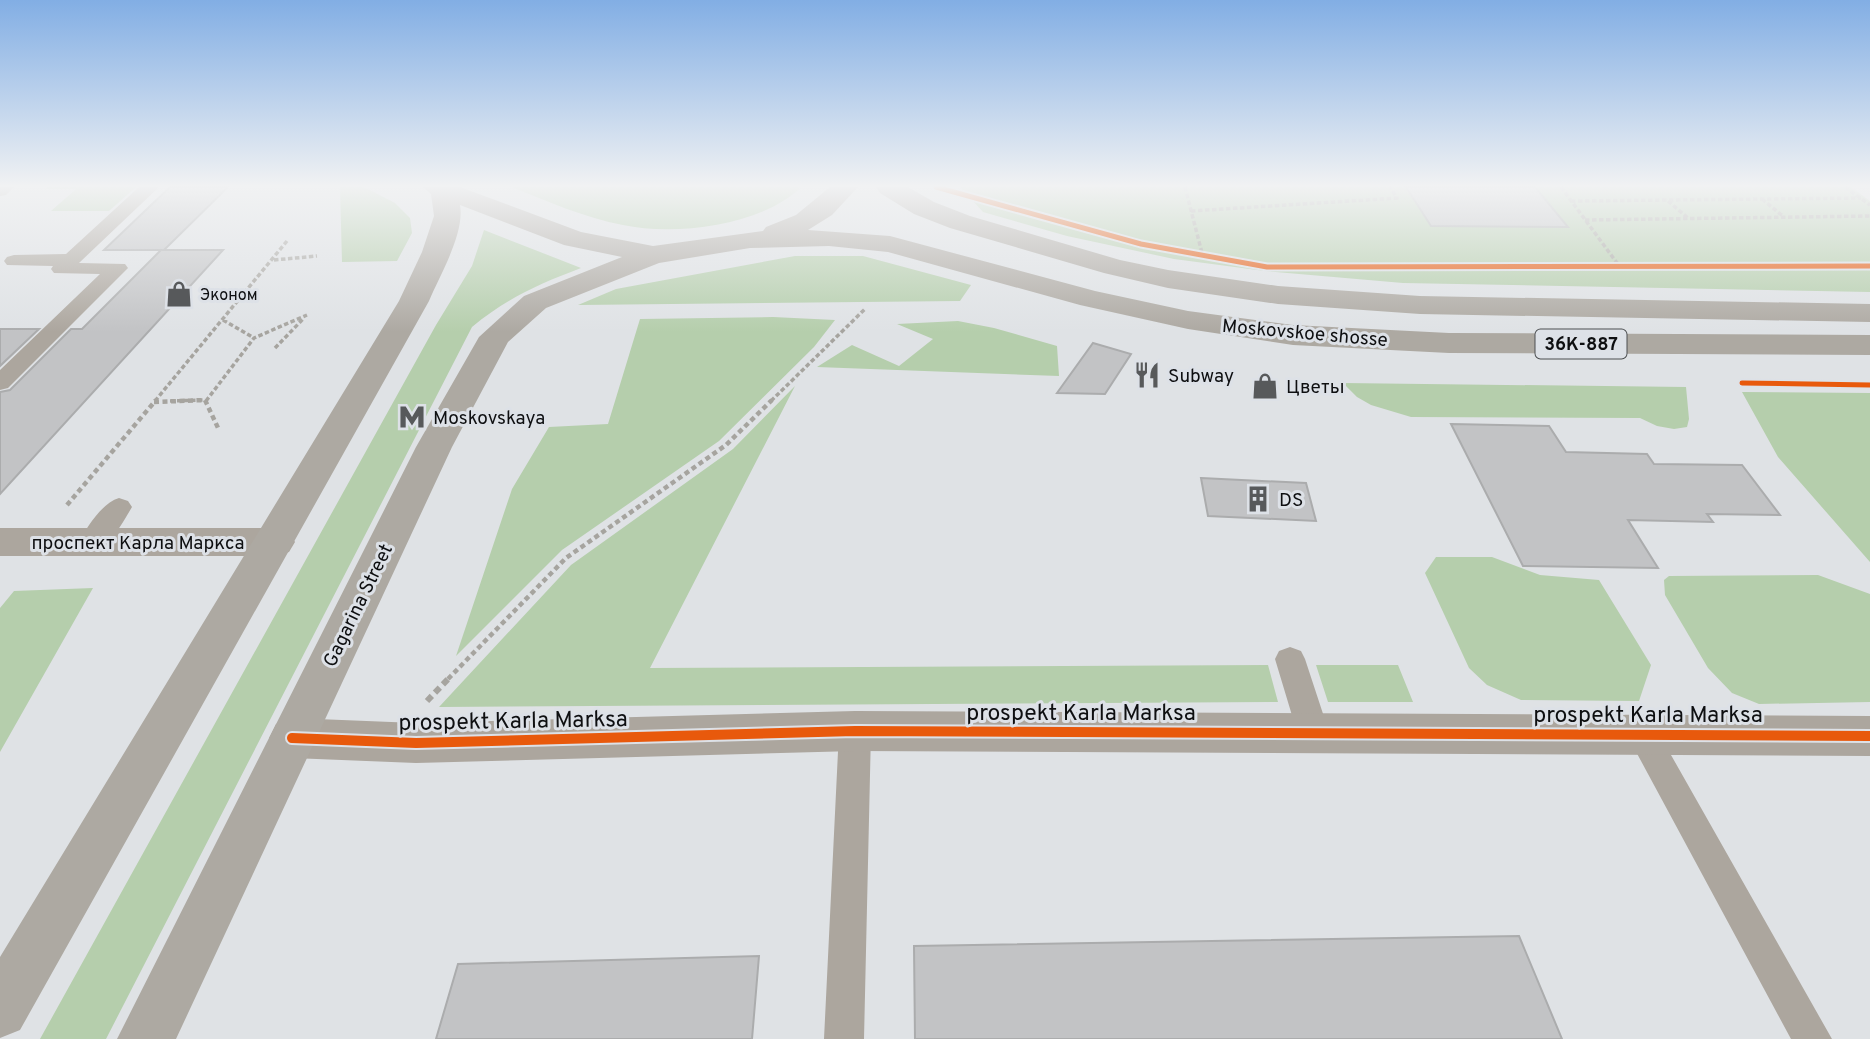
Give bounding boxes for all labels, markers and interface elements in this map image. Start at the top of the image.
shop icon: Эконом [164,279,194,309]
place label: Эконом [200,286,258,306]
street label: Moskovskoe shosse [1221,315,1389,353]
road number: 36К-887 [1536,330,1626,358]
restaurant icon: Subway [1132,360,1162,390]
place label: Subway [1168,365,1234,389]
shop icon: Цветы [1250,371,1280,401]
place label: Цветы [1286,376,1344,400]
metro station icon: Moskovskaya [397,402,427,432]
place label: Moskovskaya [433,407,545,431]
building icon: DS [1243,484,1273,514]
place label: DS [1279,489,1303,513]
street label: проспект Карла Маркса [31,532,245,556]
street label: Gagarina Street [319,540,399,671]
street label: prospekt Karla Marksa [966,700,1196,729]
street label: prospekt Karla Marksa [1533,702,1763,731]
street label: prospekt Karla Marksa [398,706,628,739]

